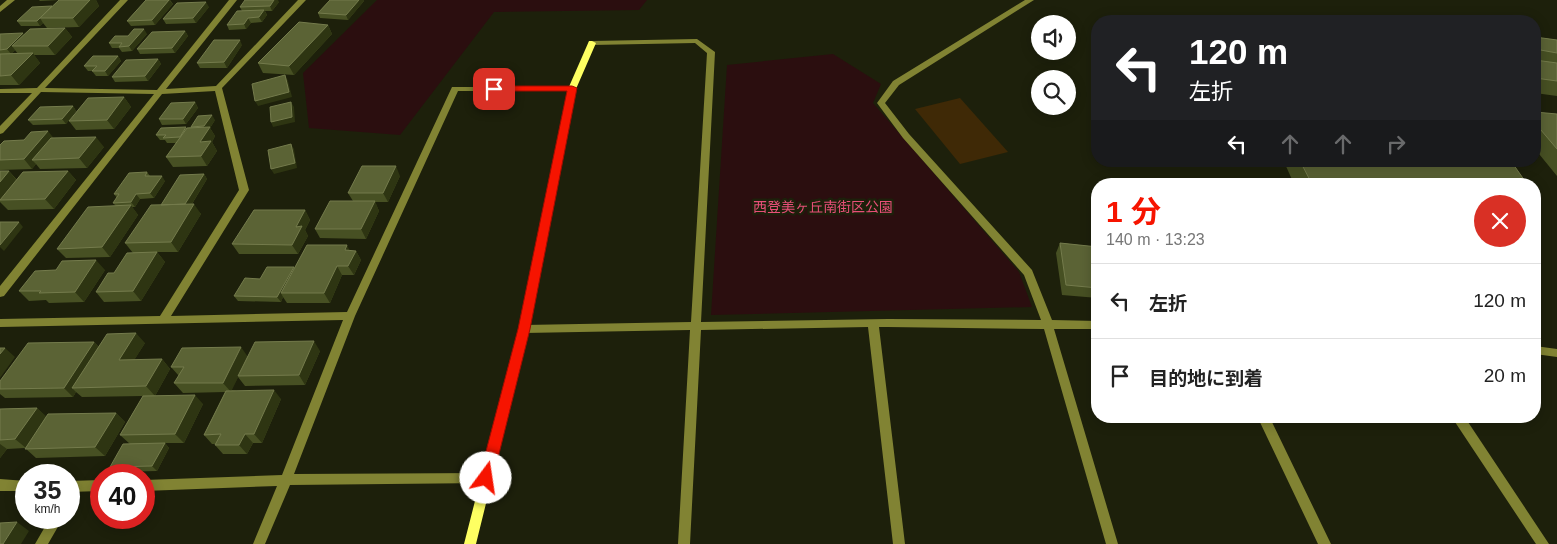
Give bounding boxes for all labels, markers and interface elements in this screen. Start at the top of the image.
map controls [1031,15,1076,115]
button: sound [1031,15,1076,60]
text: 120 m [1189,32,1288,71]
icon: left [1106,35,1171,100]
pin [473,68,515,110]
button: search [1031,70,1076,115]
icon: arrive [480,75,508,103]
text: 左折 [1189,79,1233,104]
icon: left [1223,130,1251,158]
icon: ahead [1276,130,1304,158]
icon: ahead [1329,130,1357,158]
icon: right [1382,130,1410,158]
text: 1 分 [1106,195,1161,228]
button: close [1474,195,1526,247]
park label: 西登美ヶ丘南街区公園 [753,199,893,215]
text: 140 m · 13:23 [1106,231,1205,248]
icon: left [1106,287,1134,315]
text: 120 m [1473,290,1526,311]
text: 左折 [1149,293,1187,314]
icon: arrive [1106,362,1134,390]
text: 20 m [1484,365,1526,386]
text: 目的地に到着 [1149,368,1263,389]
position arrow [459,451,511,503]
speed limit sign: 40 [90,464,155,529]
text: 35 [34,476,61,504]
text: km/h [34,502,61,516]

